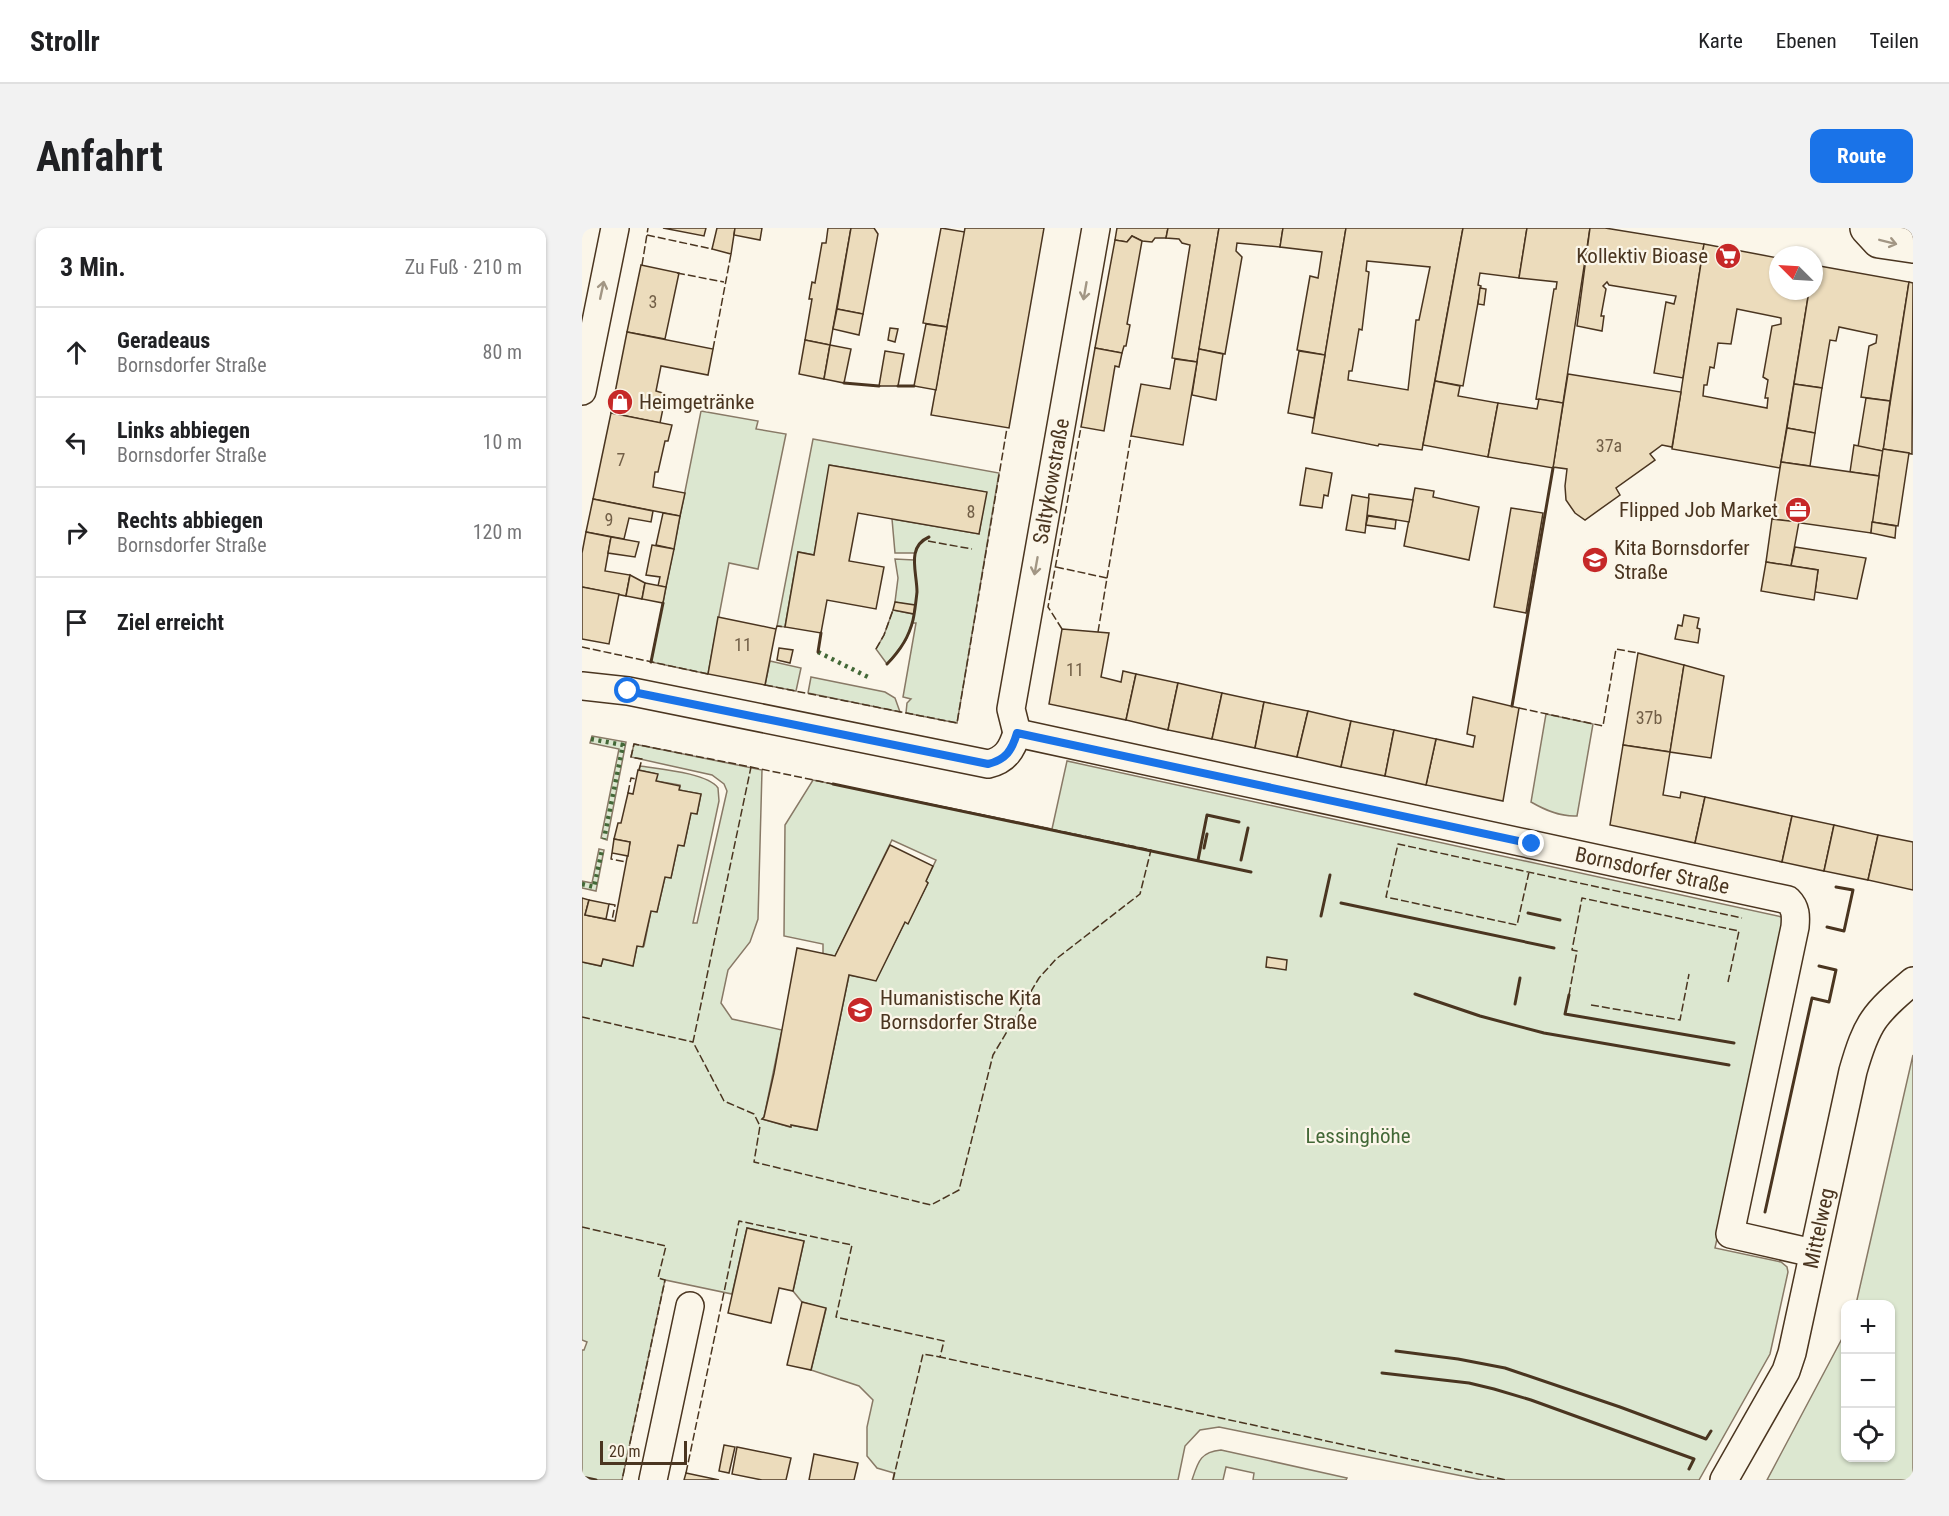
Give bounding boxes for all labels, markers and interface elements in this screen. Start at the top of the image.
text: Strollr [30,25,100,58]
text: Karte [1698,29,1743,53]
text: Ebenen [1776,29,1837,53]
text: Teilen [1870,29,1919,53]
button: Route [1810,129,1913,183]
text: Anfahrt [36,132,163,181]
one-way arrow [1878,237,1897,248]
supermarket icon: Kollektiv Bioase [1713,241,1743,271]
place label: Kollektiv Bioase [1576,244,1708,268]
north arrow [1769,246,1823,300]
text: 3 Min. [60,252,126,282]
text: Zu Fuß · 210 m [405,255,522,279]
one-way arrow [597,281,609,300]
one-way arrow [1079,281,1090,300]
house number: 3 [649,291,657,312]
text: Geradeaus [117,328,210,353]
icon: ahead [60,336,93,369]
text: 80 m [483,340,522,364]
text: Bornsdorfer Straße [117,353,267,377]
shop icon: Heimgetränke [605,387,635,417]
place label: Heimgetränke [639,390,754,414]
street label: Saltykowstraße [1028,416,1074,546]
text: Links abbiegen [117,418,250,443]
icon: left [60,426,93,459]
text: 10 m [483,430,522,454]
house number: 37a [1596,435,1622,456]
text: Bornsdorfer Straße [117,443,267,467]
house number: 7 [617,449,626,470]
office icon: Flipped Job Market [1783,495,1813,525]
place label: Flipped Job Market [1619,498,1778,522]
house number: 8 [967,501,975,522]
text: Rechts abbiegen [117,508,263,533]
house number: 9 [605,509,613,530]
icon: right [60,516,93,549]
text: 120 m [473,520,522,544]
text: Bornsdorfer Straße [117,533,267,557]
place label: Kita Bornsdorfer Straße [1614,536,1750,584]
school or university icon: Kita Bornsdorfer Straße [1580,545,1610,575]
one-way arrow [1030,555,1041,575]
icon: arrive [60,606,93,639]
text: Ziel erreicht [117,610,224,635]
house number: 11 [734,634,752,655]
house number: 11 [1066,659,1084,680]
route start [614,677,640,703]
house number: 37b [1636,707,1662,728]
route end [1518,830,1544,856]
street label: Bornsdorfer Straße [1573,842,1732,899]
place label: Humanistische Kita Bornsdorfer Straße [880,986,1041,1034]
school or university icon: Humanistische Kita Bornsdorfer Straße [845,995,875,1025]
park label: Lessinghöhe [1306,1124,1411,1148]
street label: Mittelweg [1799,1186,1839,1271]
map controls [1841,1300,1895,1462]
button: + [1841,1300,1895,1354]
button: − [1841,1354,1895,1408]
button: locate [1841,1408,1895,1462]
scale bar [600,1438,687,1466]
text: 20 m [609,1442,641,1461]

